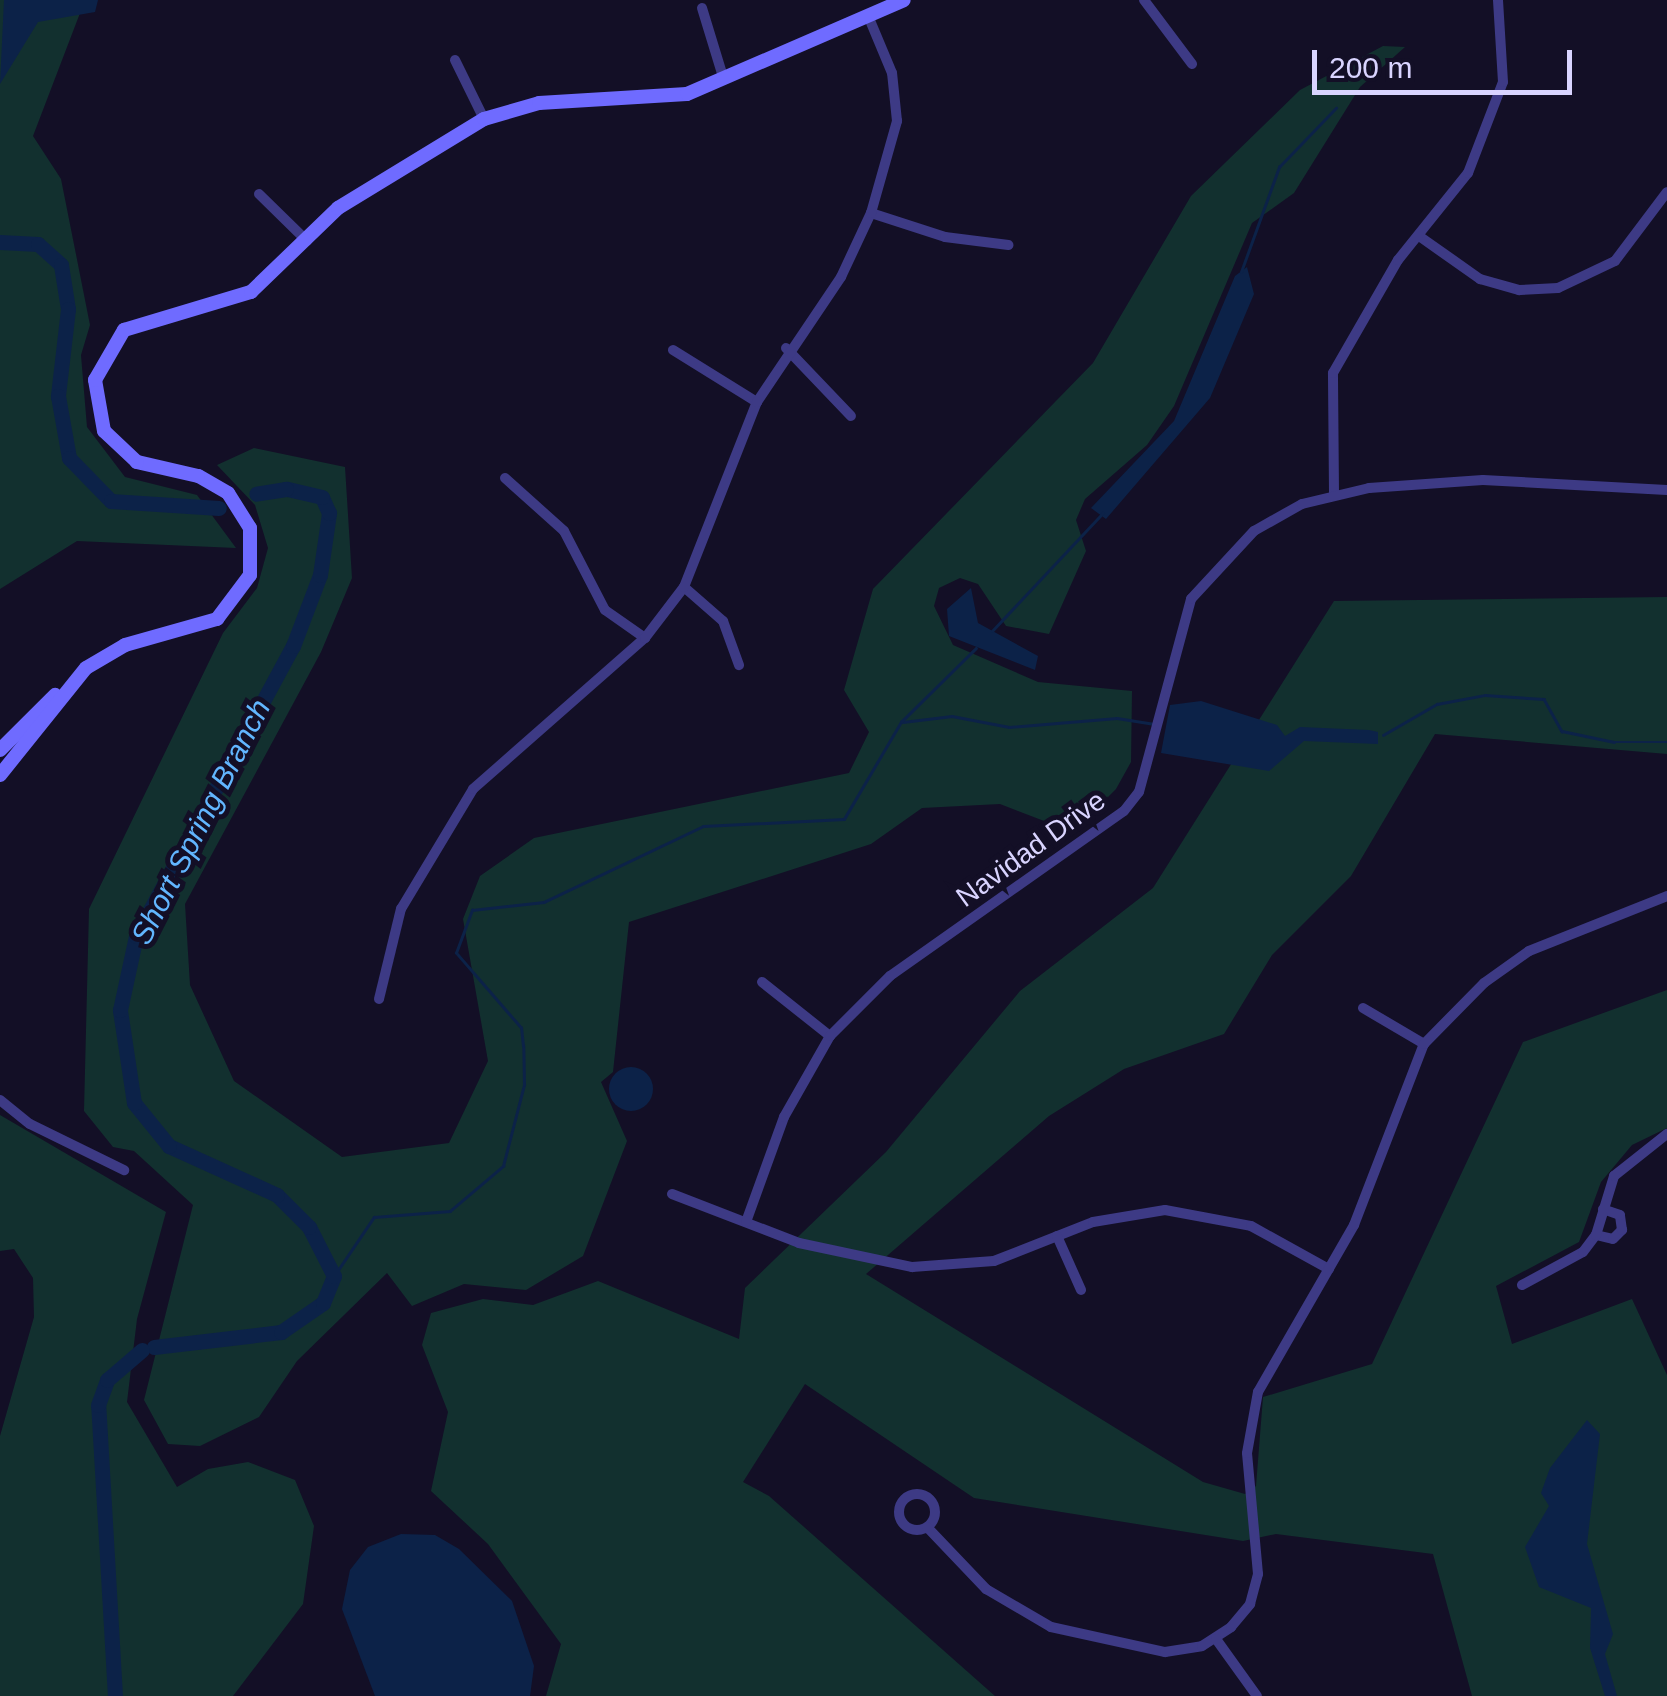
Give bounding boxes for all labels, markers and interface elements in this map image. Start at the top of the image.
scale bar [1317,30,1577,92]
text: 200 m [1329,51,1412,84]
water label: Short Spring Branch [124,693,278,951]
street label: Navidad Drive [950,784,1112,914]

